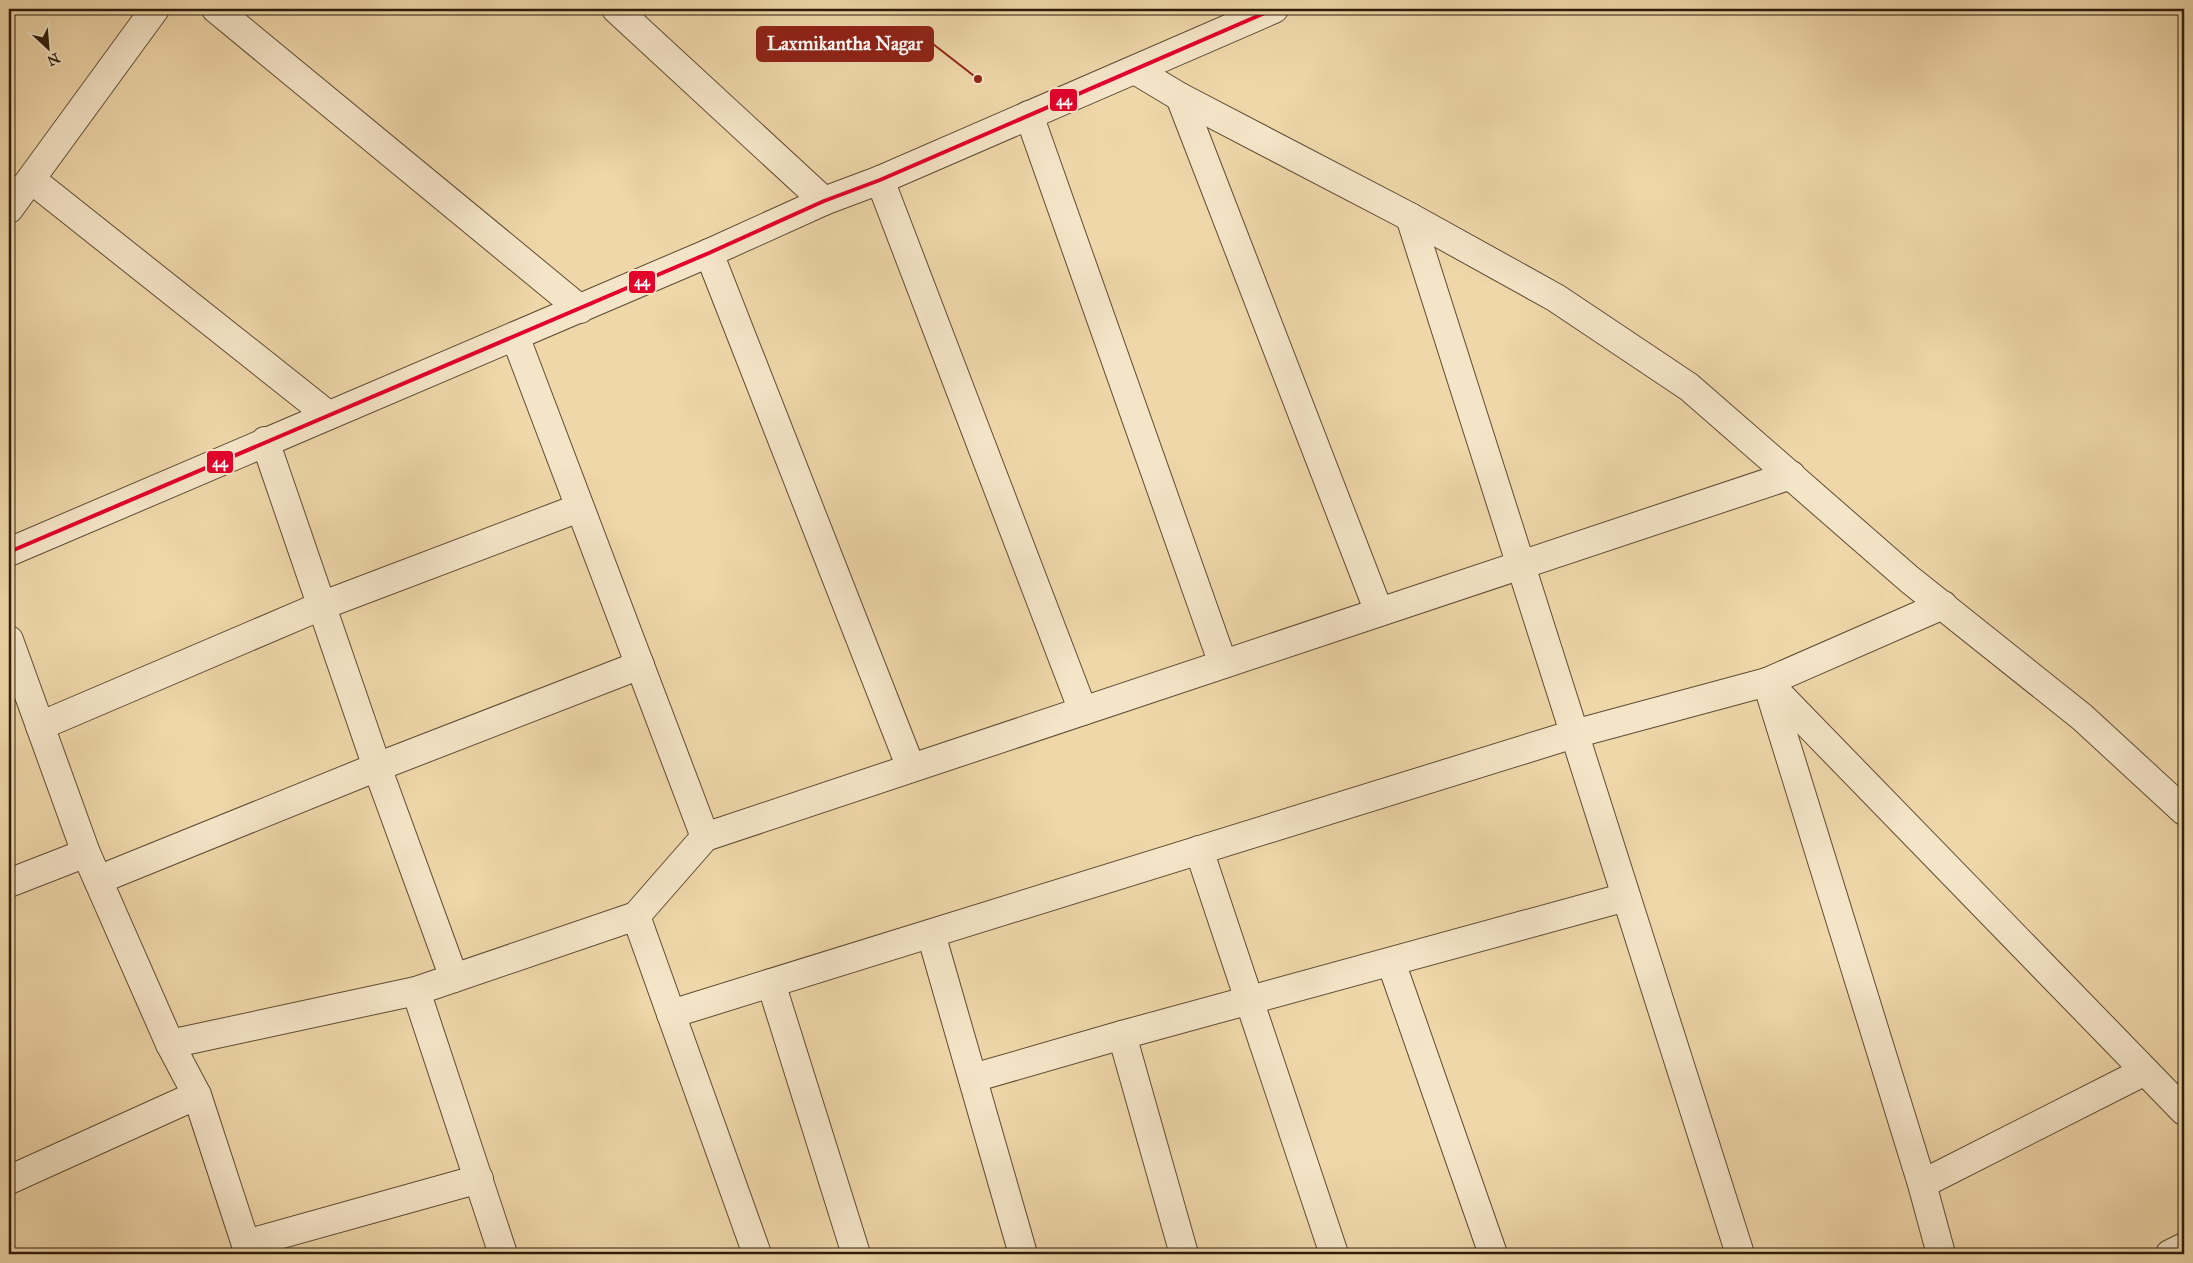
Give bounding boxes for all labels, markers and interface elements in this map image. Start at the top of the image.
north arrow [22,22,72,72]
callout: Laxmikantha Nagar [757,27,933,61]
text: Laxmikantha Nagar [767,32,924,56]
text: N [44,49,63,70]
line badge: 44 [1049,88,1078,112]
text: 44 [1056,92,1073,110]
line badge: 44 [628,270,656,294]
text: 44 [634,273,651,291]
line badge: 44 [206,450,234,474]
text: 44 [212,454,229,472]

